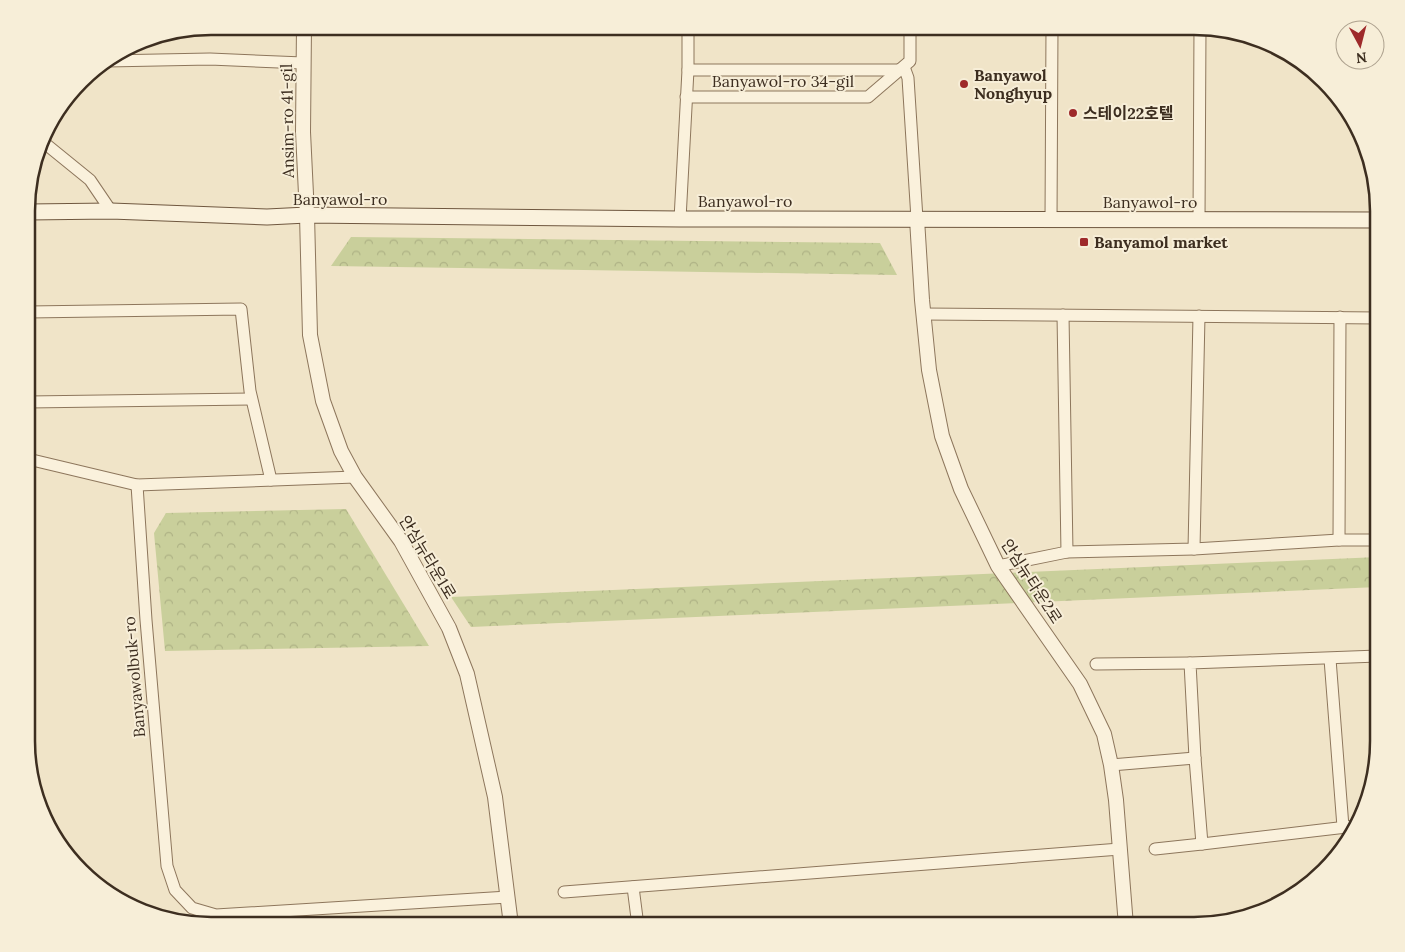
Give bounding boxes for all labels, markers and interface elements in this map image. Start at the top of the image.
north arrow [1335,20,1385,70]
text: N [1355,48,1368,68]
street label: Ansim-ro 41-gil [276,64,298,179]
place label: Banyawol Nonghyup [974,65,1052,103]
street label: Banyawol-ro 34-gil [712,71,854,91]
marker: Banyawol Nonghyup [958,78,970,90]
place label: 스테이22호텔 [1083,103,1174,123]
marker: 스테이22호텔 [1067,107,1079,119]
street label: Banyawol-ro [293,189,387,209]
street label: Banyawol-ro [698,191,792,211]
street label: Banyawol-ro [1103,192,1197,212]
place label: Banyamol market [1094,232,1228,252]
marker: Banyamol market [1078,236,1090,248]
street label: 안심뉴타운1로 [395,511,461,603]
street label: 안심뉴타운2로 [997,535,1067,627]
street label: Banyawolbuk-ro [119,616,149,738]

